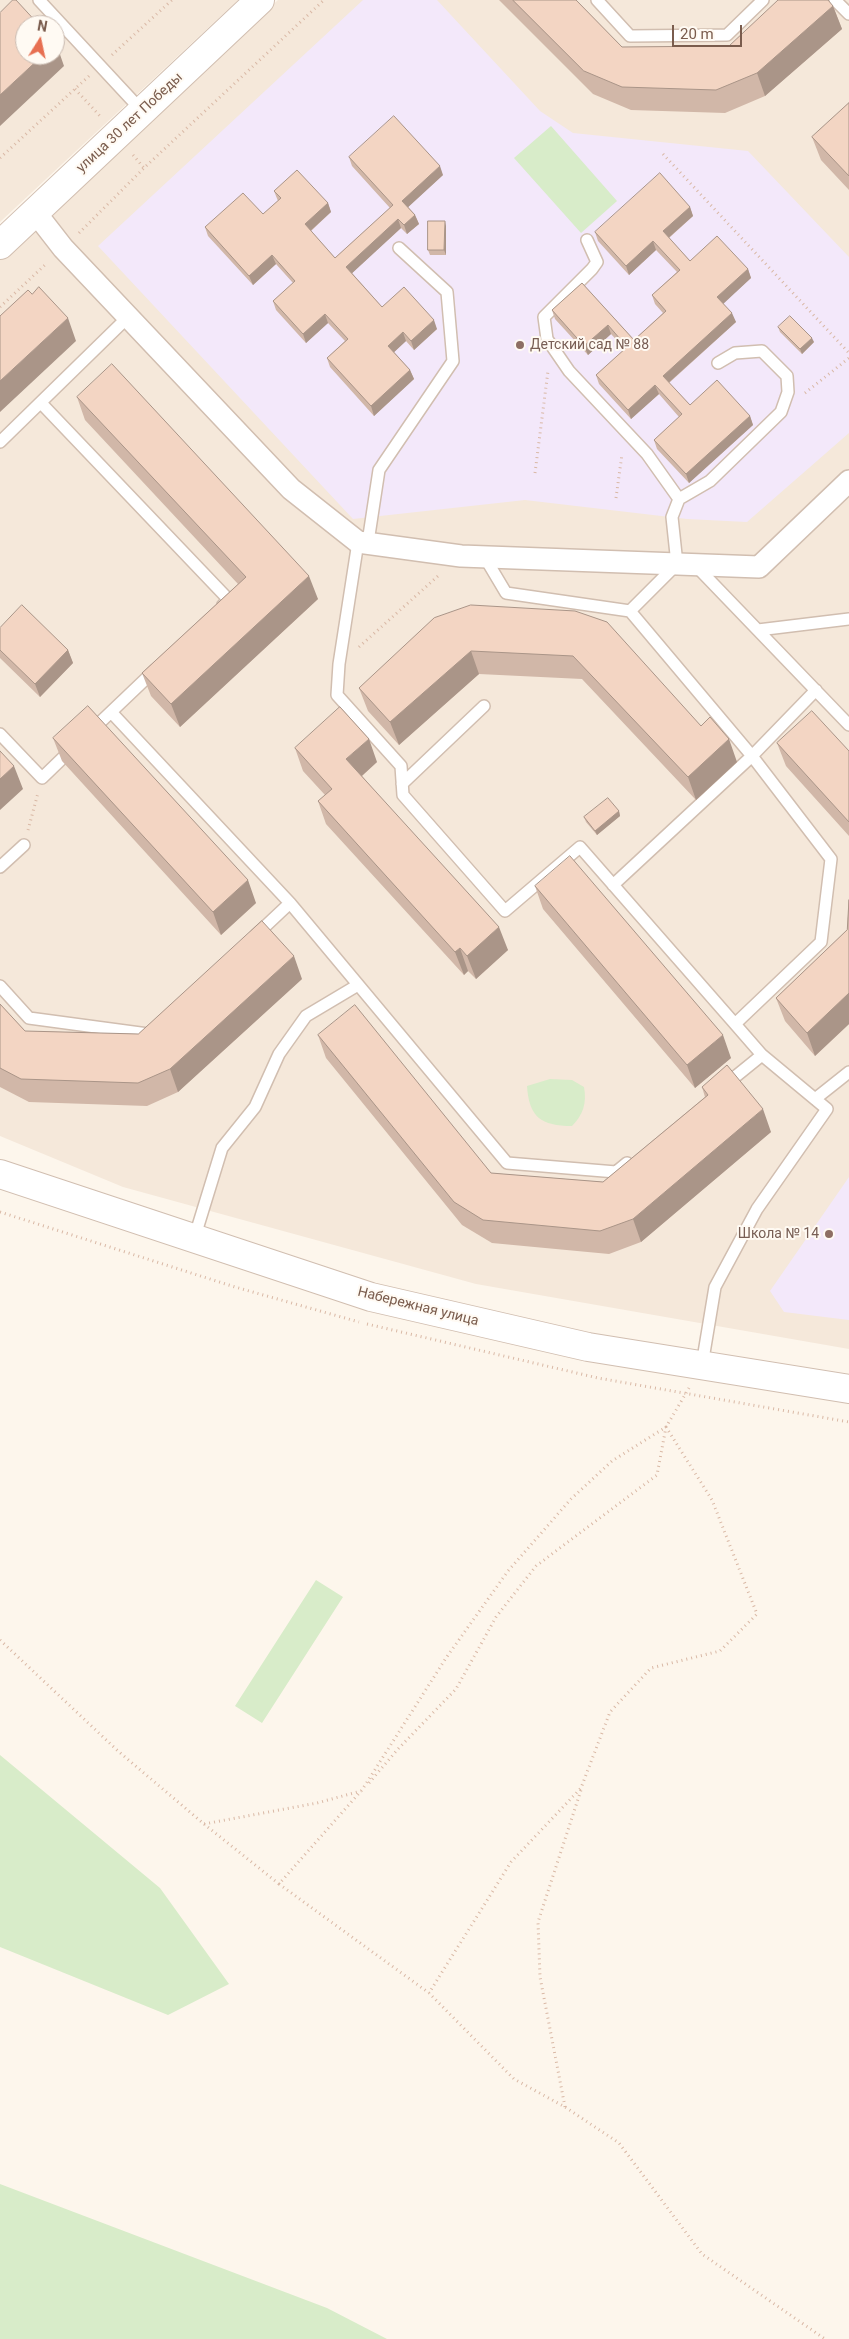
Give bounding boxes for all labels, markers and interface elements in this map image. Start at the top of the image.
north arrow [15,15,65,65]
scale bar [674,15,744,47]
text: N [36,17,49,35]
text: 20 m [680,25,714,43]
street label: улица 30 лет Победы [73,69,187,177]
place label: Детский сад № 88 [530,337,649,353]
marker: Детский сад № 88 [514,339,526,351]
place label: Школа № 14 [738,1226,819,1242]
marker: Школа № 14 [823,1228,835,1240]
street label: Набережная улица [356,1284,480,1330]

